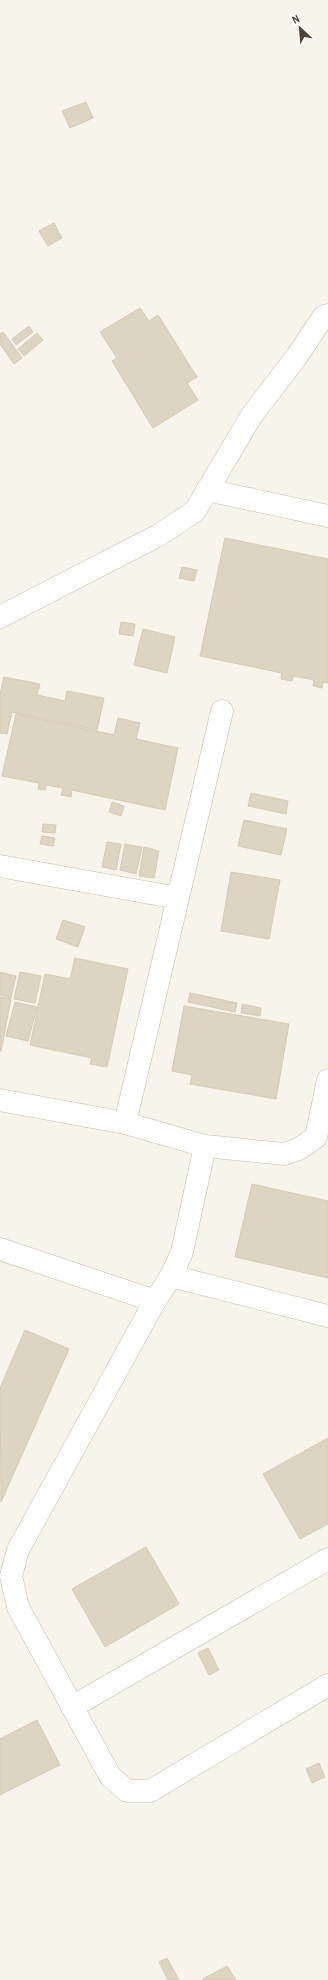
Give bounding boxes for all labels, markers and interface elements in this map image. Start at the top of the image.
north arrow [280,8,320,48]
text: N [290,11,302,27]

